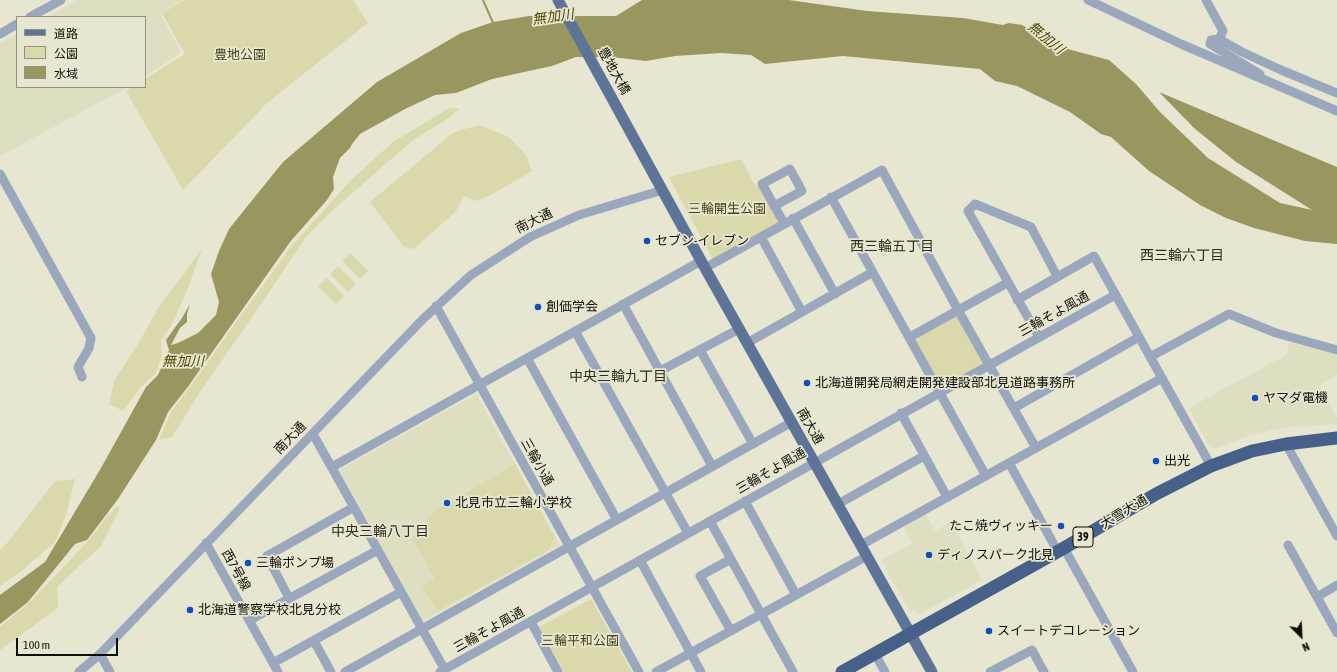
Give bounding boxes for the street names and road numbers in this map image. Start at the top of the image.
street label: 豊地大橋 [595,44,633,98]
street label: 南大通 [513,205,555,237]
street label: 三輪そよ風通 [1016,288,1092,340]
street label: 南大通 [793,405,827,447]
street label: 南大通 [271,419,309,457]
street label: 三輪小通 [518,435,556,489]
street label: 三輪そよ風通 [733,445,809,497]
street label: 大雪大通 [1098,492,1150,532]
road number: 39 [1073,527,1093,547]
street label: 西7号線 [218,546,254,594]
street label: 三輪そよ風通 [451,604,527,656]

